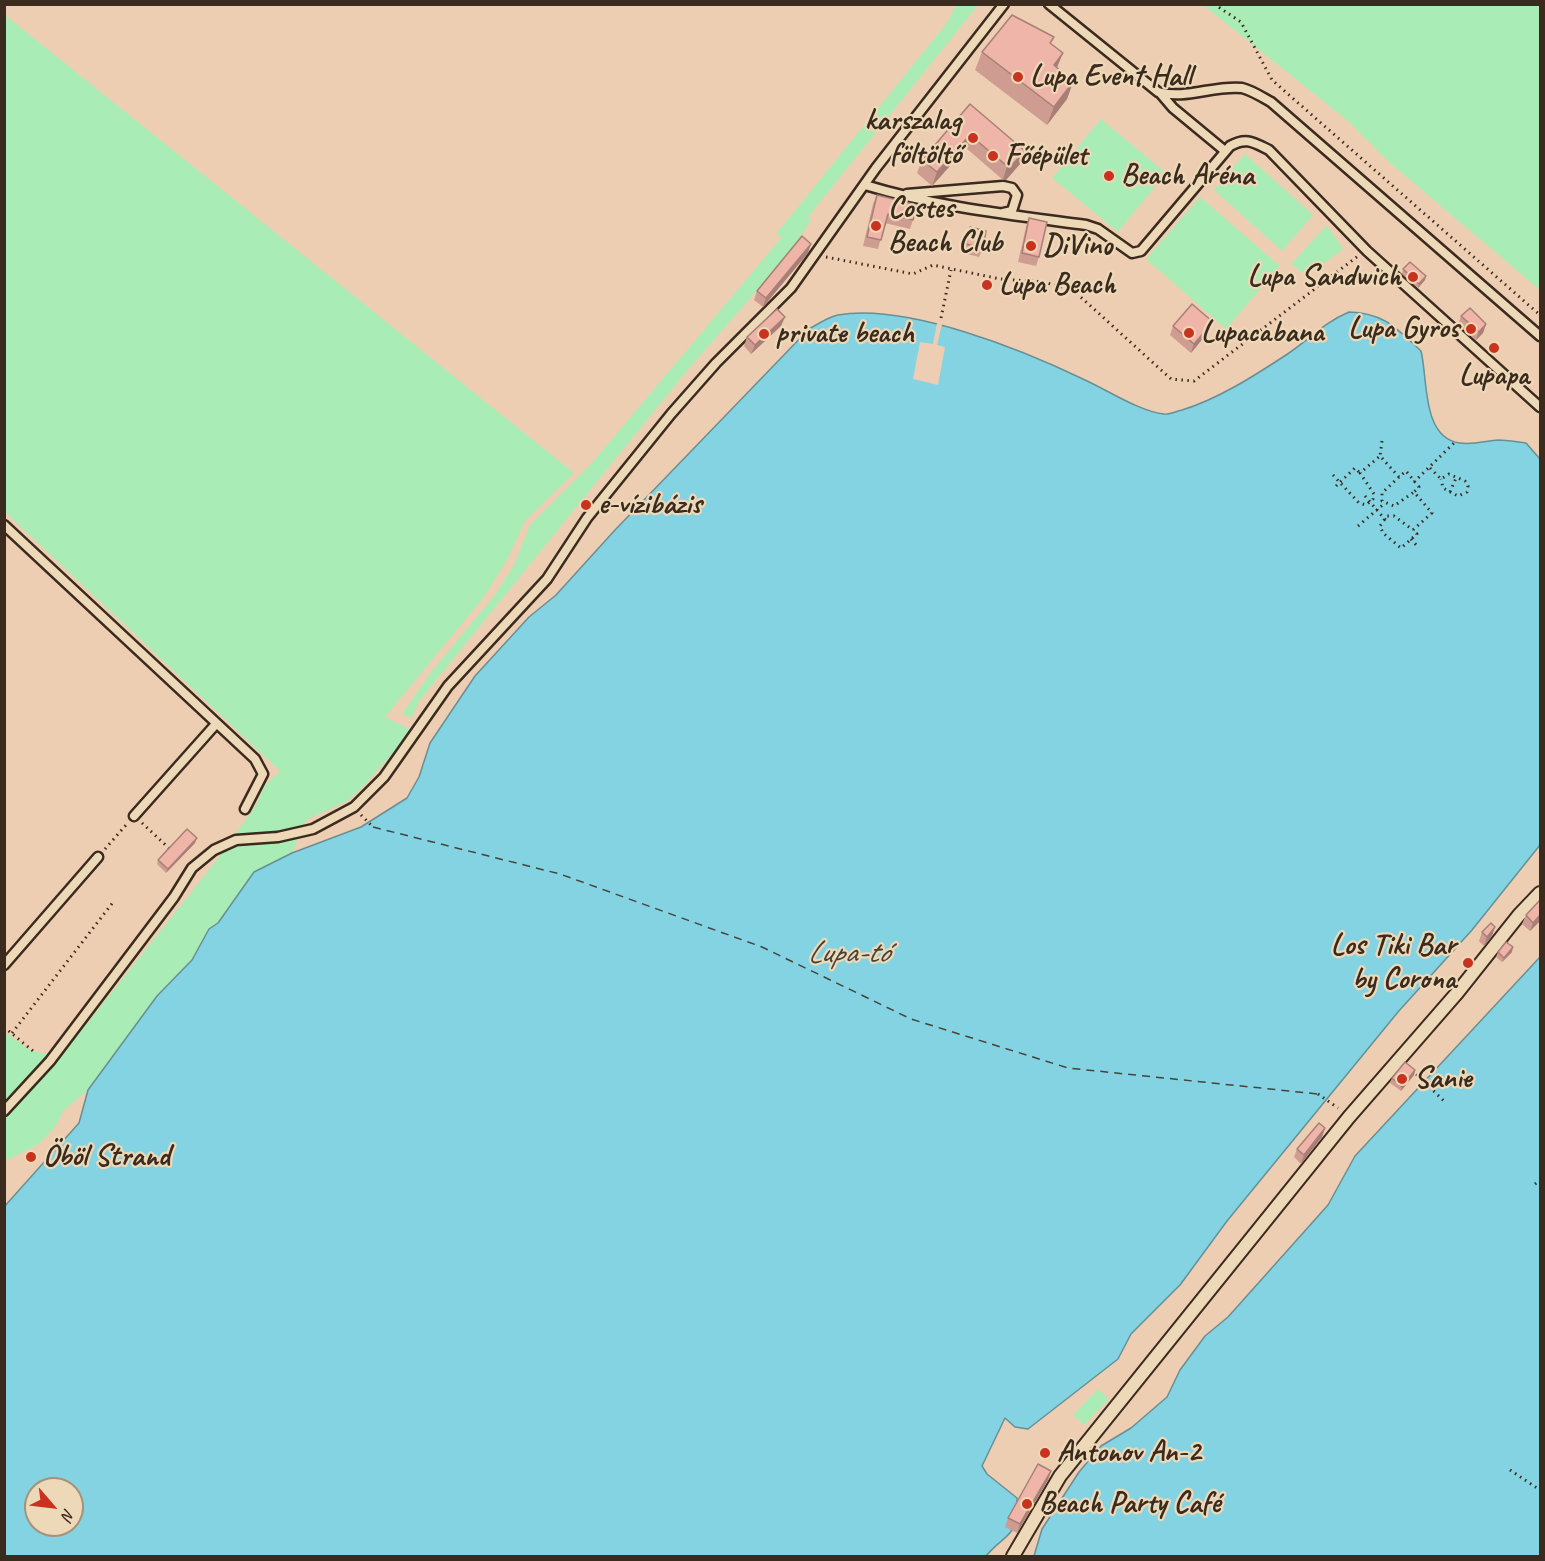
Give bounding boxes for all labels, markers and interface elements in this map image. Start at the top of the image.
place label: Lupa Event Hall [1030,59,1191,95]
marker: Lupa Event Hall [1011,70,1025,84]
place label: karszalag föltöltő [865,103,961,174]
marker: karszalag föltöltő [966,131,980,145]
place label: Főépület [1005,138,1087,174]
marker: Főépület [986,149,1000,163]
place label: Beach Aréna [1121,158,1254,194]
marker: Beach Aréna [1102,169,1116,183]
place label: Costes Beach Club [888,191,1002,262]
marker: Costes Beach Club [869,219,883,233]
place label: DiVino [1043,228,1112,264]
marker: DiVino [1024,239,1038,253]
place label: Lupa Sandwich [1247,259,1401,295]
place label: Lupa Beach [999,267,1115,303]
marker: Lupa Sandwich [1406,270,1420,284]
marker: Lupa Beach [980,278,994,292]
place label: Lupa Gyros [1348,311,1459,347]
place label: Lupacabana [1201,315,1323,351]
place label: private beach [776,316,914,352]
marker: Lupa Gyros [1464,322,1478,336]
marker: Lupacabana [1182,326,1196,340]
marker: private beach [757,327,771,341]
marker: Lupapa [1487,341,1501,355]
place label: Lupapa [1459,358,1529,394]
place label: e-vízibázis [598,487,702,523]
marker: e-vízibázis [579,498,593,512]
place label: Los Tiki Bar by Corona [1331,928,1456,998]
water label: Lupa-tó [807,935,889,973]
marker: Los Tiki Bar by Corona [1461,956,1475,970]
place label: Sanie [1414,1061,1472,1097]
marker: Sanie [1395,1072,1409,1086]
place label: Öböl Strand [43,1139,170,1175]
marker: Öböl Strand [24,1150,38,1164]
place label: Antonov An-2 [1057,1435,1200,1471]
marker: Antonov An-2 [1038,1446,1052,1460]
north arrow [24,1477,84,1537]
place label: Beach Party Café [1039,1486,1220,1522]
marker: Beach Party Café [1020,1497,1034,1511]
text: N [57,1505,79,1524]

